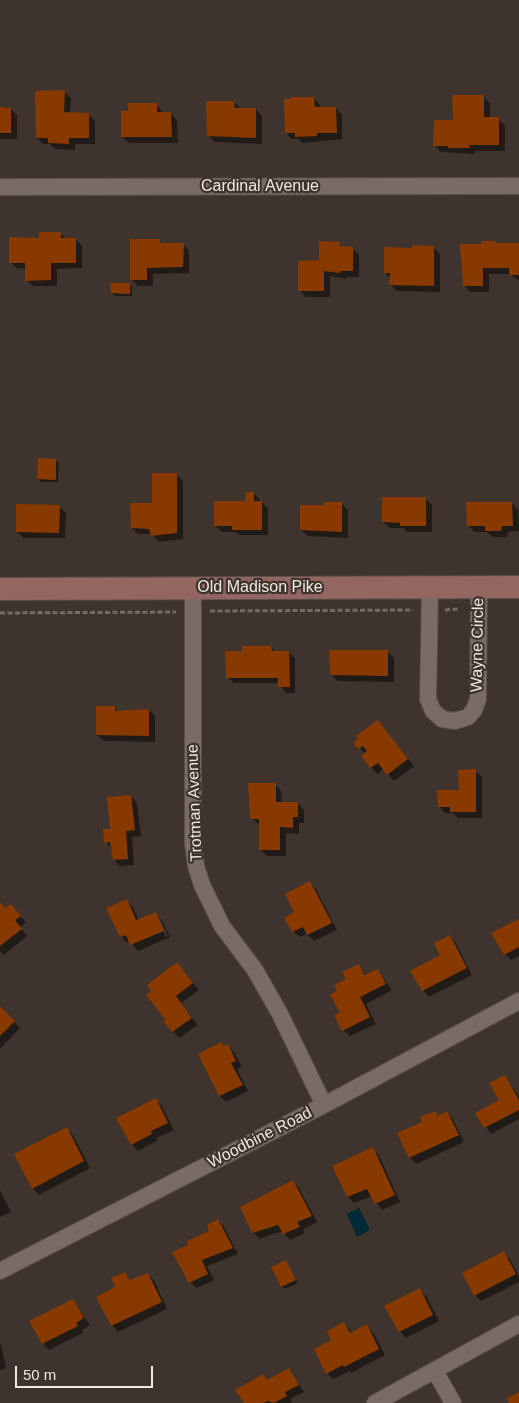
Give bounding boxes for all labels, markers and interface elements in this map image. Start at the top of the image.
street label: Cardinal Avenue [201,177,319,197]
street label: Old Madison Pike [197,578,323,598]
street label: Wayne Circle [468,598,488,692]
street label: Trotman Avenue [183,744,207,862]
street label: Woodbine Road [205,1103,315,1173]
scale bar [18,1356,155,1388]
text: 50 m [23,1366,56,1383]

